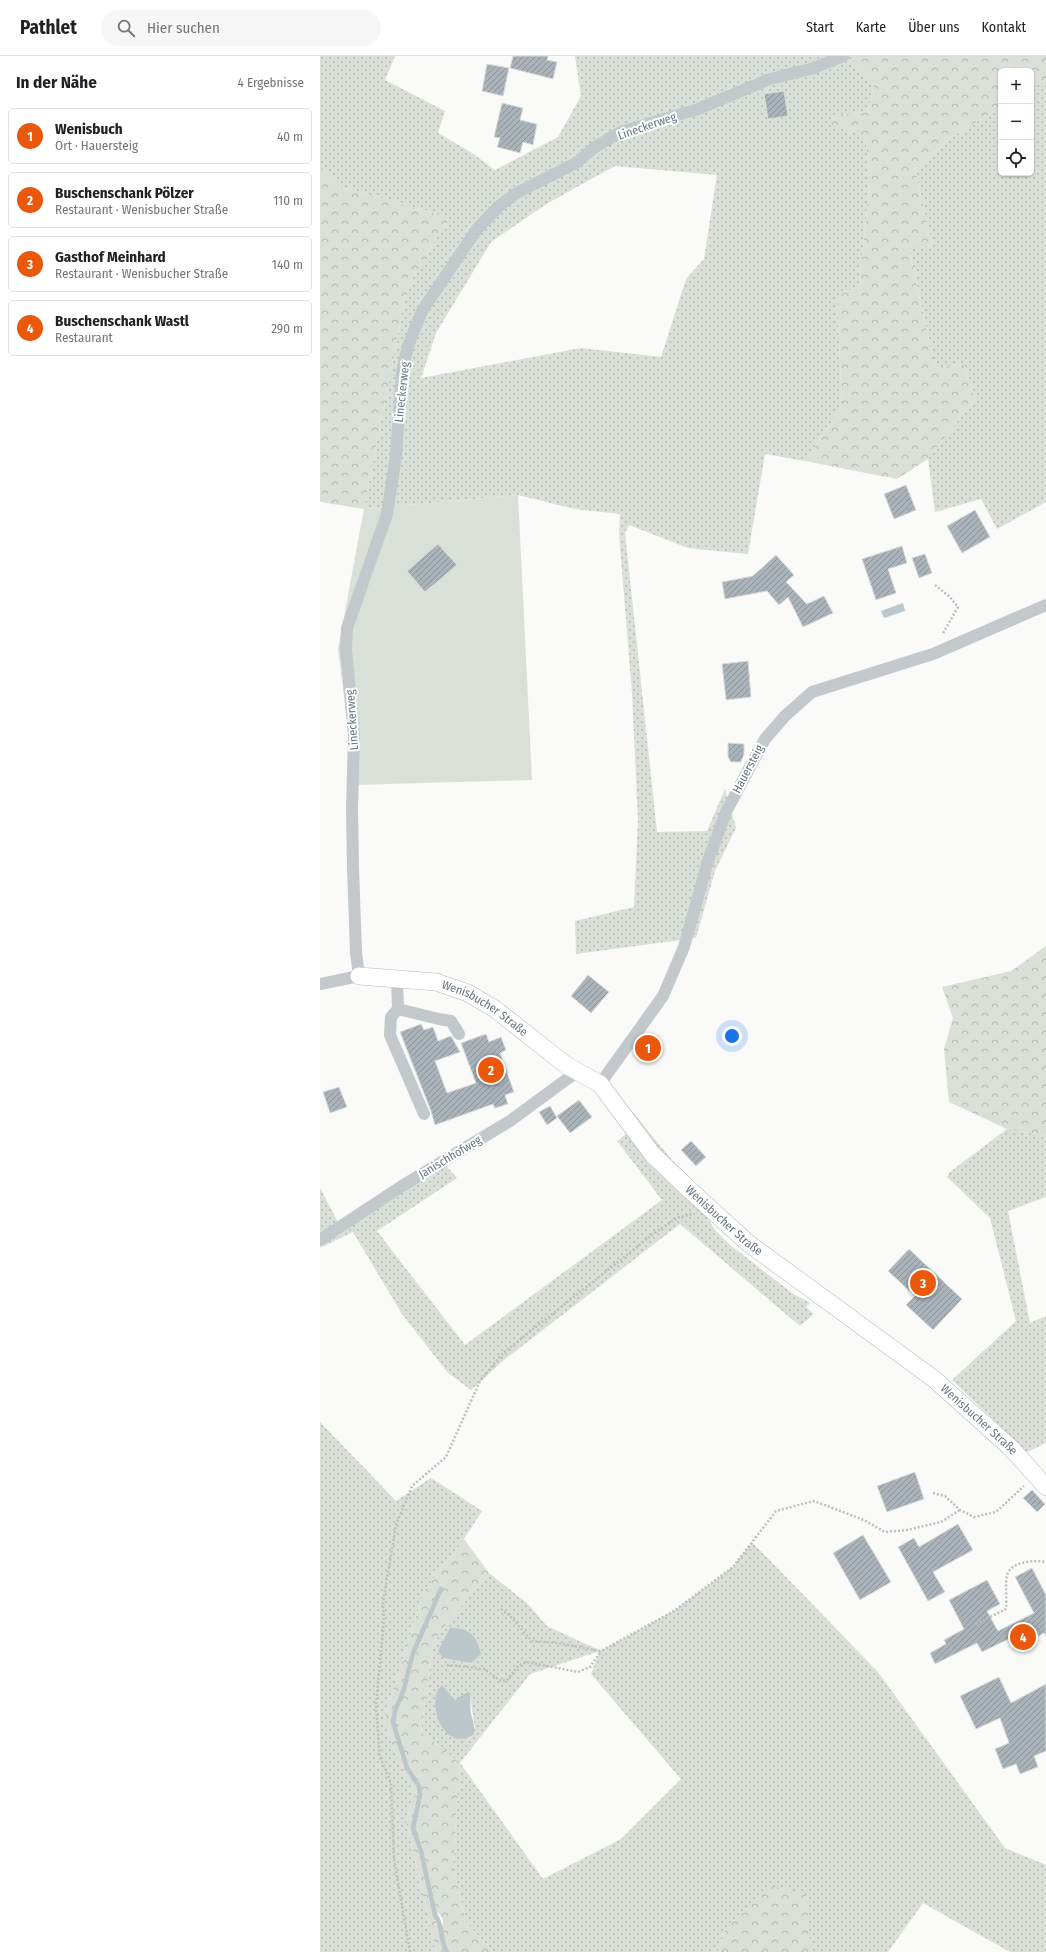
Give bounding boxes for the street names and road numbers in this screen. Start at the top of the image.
street label: Lineckerweg [616,109,678,143]
street label: Lineckerweg [392,361,412,423]
street label: Lineckerweg [343,689,361,751]
street label: Hauersteig [729,742,767,796]
street label: Wenisbucher Straße [440,978,531,1039]
street label: Janischhofweg [416,1133,484,1181]
street label: Wenisbucher Straße [683,1183,765,1258]
street label: Wenisbucher Straße [938,1381,1021,1458]

